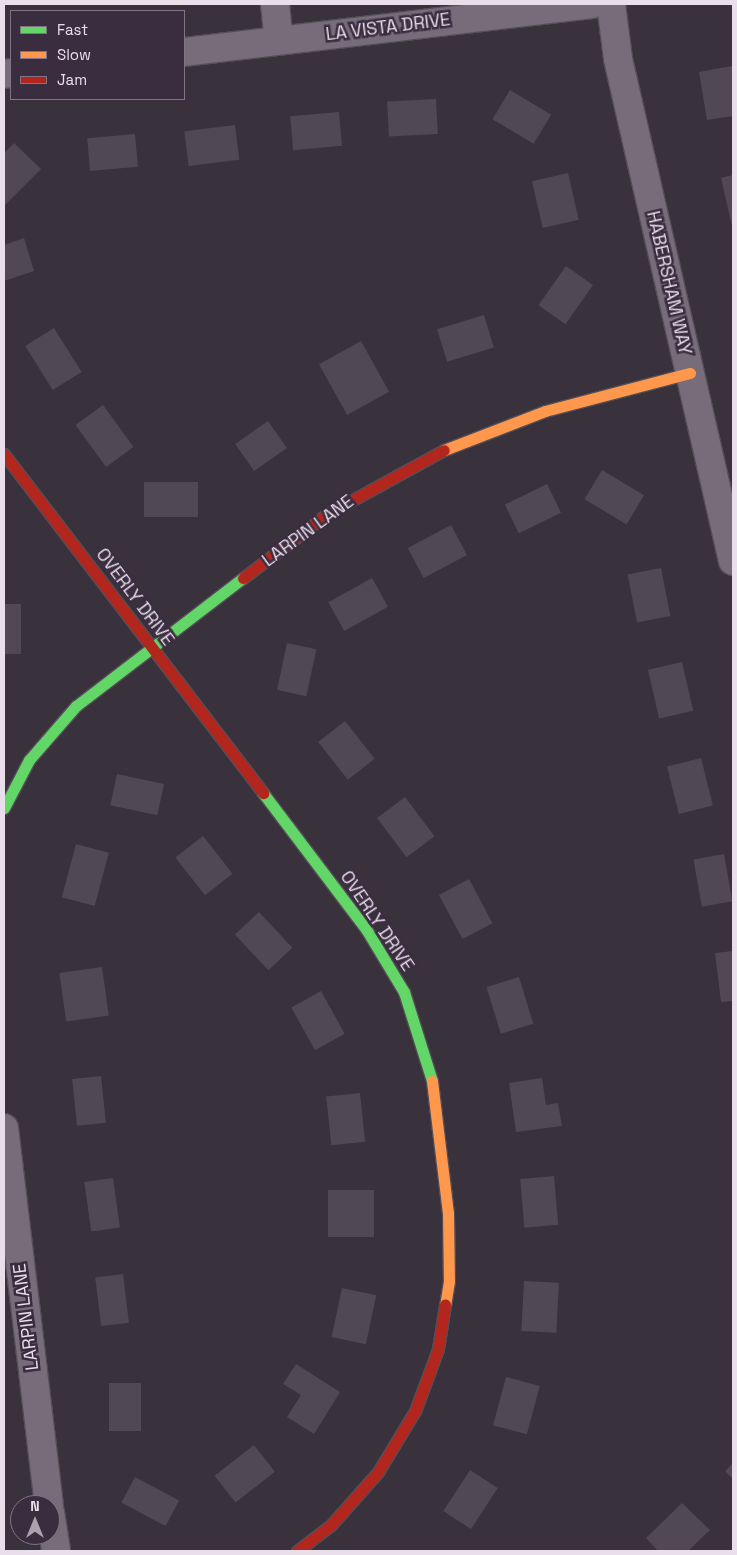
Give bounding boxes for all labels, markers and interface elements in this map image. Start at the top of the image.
street label: LA VISTA DRIVE [324,9,452,45]
legend [10,10,185,100]
text: Fast [57,20,88,39]
text: Slow [57,45,91,64]
text: Jam [57,70,87,89]
street label: HABERSHAM WAY [642,209,696,357]
street label: LARPIN LANE [258,491,358,571]
street label: OVERLY DRIVE [91,544,179,650]
street label: OVERLY DRIVE [335,867,419,975]
street label: LARPIN LANE [9,1262,43,1372]
north arrow [10,1495,60,1545]
text: N [30,1497,40,1515]

